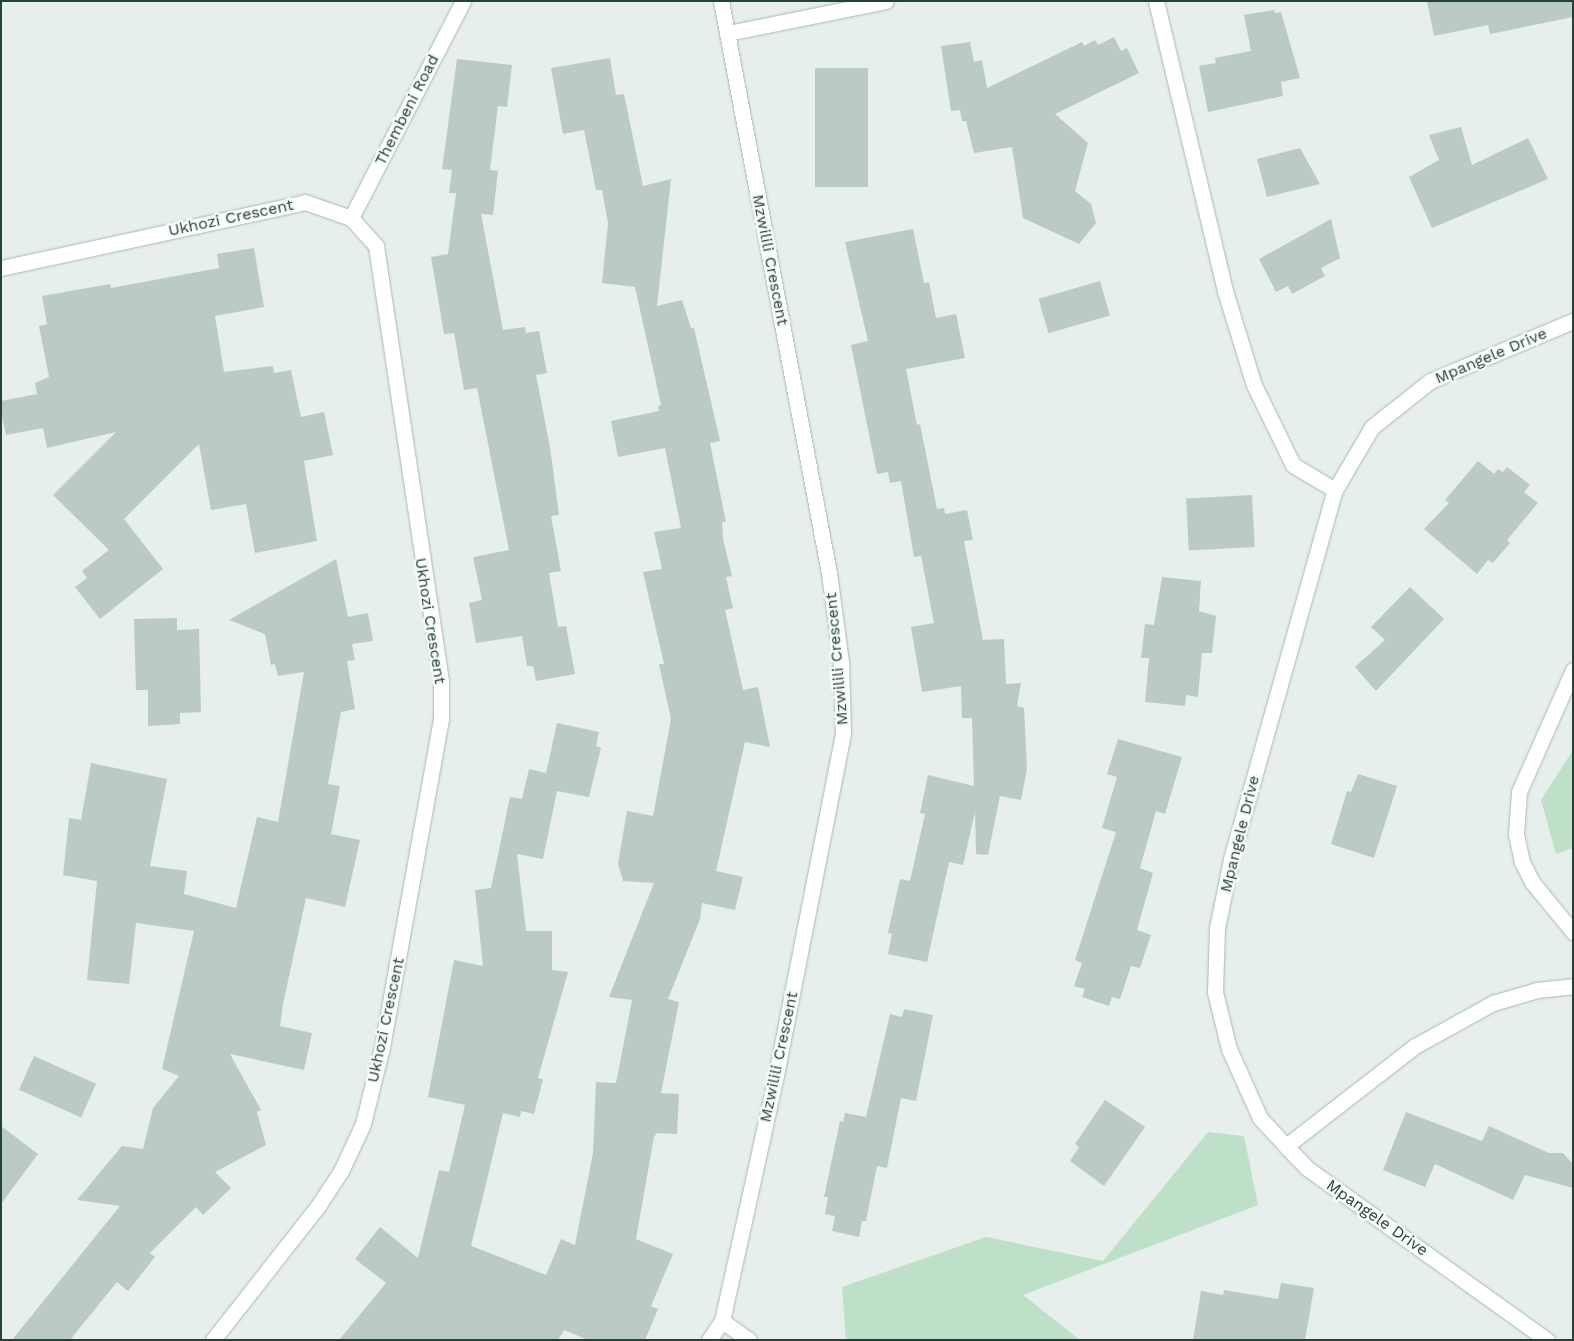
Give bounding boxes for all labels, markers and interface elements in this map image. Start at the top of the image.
street label: Thembeni Road [371,51,443,169]
street label: Mzwilili Crescent [748,193,792,327]
street label: Ukhozi Crescent [167,195,295,241]
street label: Mpangele Drive [1432,324,1550,388]
street label: Ukhozi Crescent [411,557,449,685]
street label: Mzwilili Crescent [822,592,852,726]
street label: Mpangele Drive [1216,774,1264,894]
street label: Ukhozi Crescent [363,956,409,1084]
street label: Mzwilili Crescent [756,990,802,1124]
street label: Mpangele Drive [1322,1176,1432,1260]

